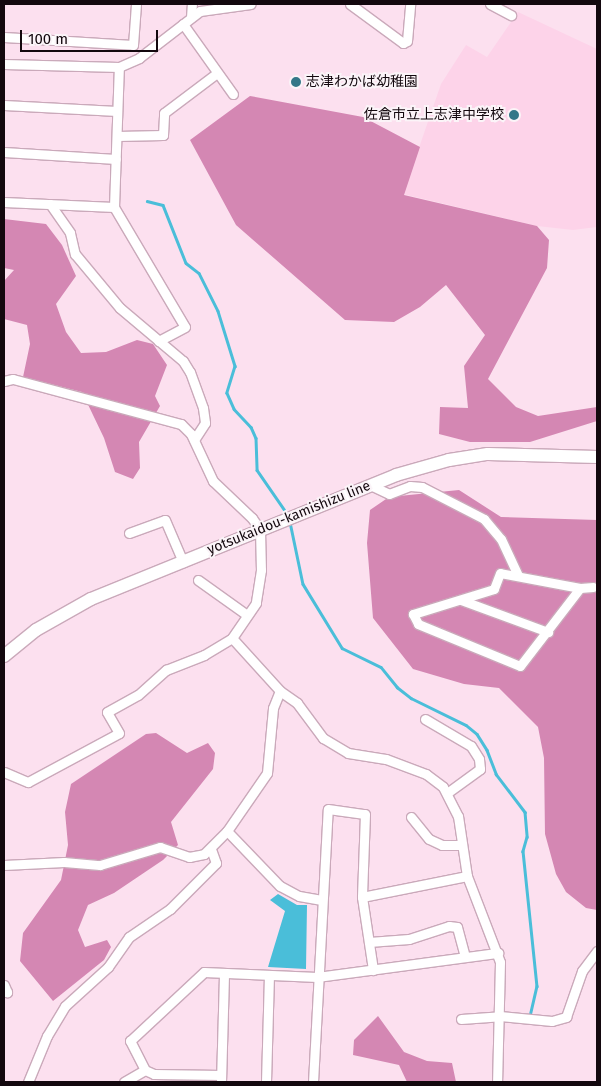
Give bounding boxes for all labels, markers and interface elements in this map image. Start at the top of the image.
scale bar [22,20,160,52]
text: 100 m [28,30,68,48]
place label: 志津わかば幼稚園 [306,74,418,90]
marker: 志津わかば幼稚園 [290,76,302,88]
place label: 佐倉市立上志津中学校 [364,107,504,123]
marker: 佐倉市立上志津中学校 [508,109,520,121]
street label: yotsukaidou-kamishizu line [205,478,373,558]

